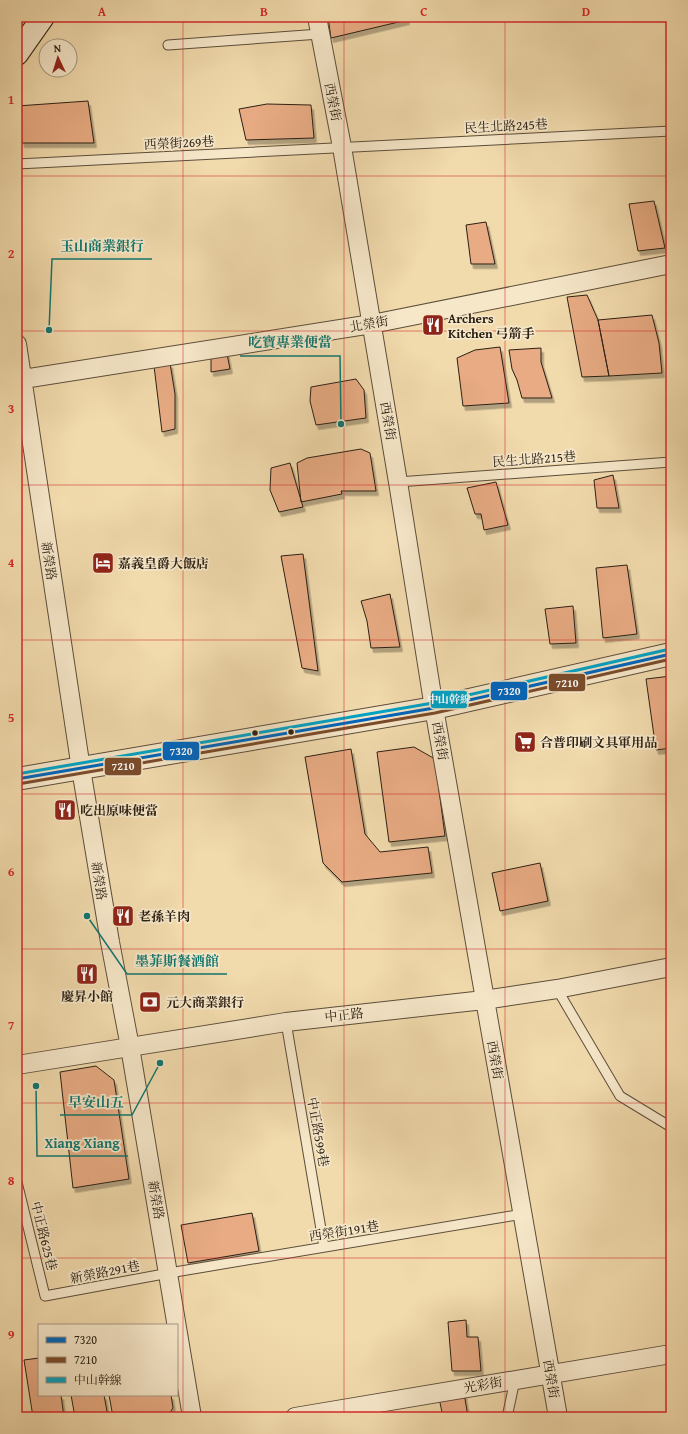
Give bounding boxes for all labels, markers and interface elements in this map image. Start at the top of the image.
text: A [98,2,107,21]
text: B [260,2,268,21]
text: C [420,2,428,21]
text: D [582,2,590,21]
north arrow [38,38,78,78]
text: N [53,40,62,56]
street label: 西榮街 [320,81,346,123]
text: 1 [8,90,14,109]
street label: 民生北路245巷 [464,114,548,138]
street label: 西榮街269巷 [143,132,215,154]
callout: 玉山商業銀行 [52,233,152,259]
text: 玉山商業銀行 [60,236,144,256]
text: 2 [8,244,15,263]
place label: Archers Kitchen 弓箭手 [448,309,535,343]
street label: 北榮街 [348,311,390,337]
restaurant icon: Archers Kitchen 弓箭手 [420,312,446,338]
callout: 吃寶專業便當 [240,330,340,356]
text: 吃寶專業便當 [248,332,332,352]
text: 3 [8,399,14,418]
street label: 西榮街 [375,400,401,442]
street label: 民生北路215巷 [492,447,576,471]
street label: 新榮路 [37,540,61,582]
hotel icon: 嘉義皇爵大飯店 [90,550,116,576]
text: 4 [8,553,15,572]
place label: 嘉義皇爵大飯店 [118,554,209,573]
line badge: 7210 [548,673,586,692]
text: 7210 [556,675,579,691]
line badge: 7320 [490,681,528,701]
text: 7320 [498,683,521,699]
line badge: 中山幹線 [430,690,468,709]
text: 中山幹線 [427,691,471,707]
text: 5 [8,708,15,727]
street label: 西榮街 [427,720,453,762]
unlabelled marker [286,727,296,737]
unlabelled marker [250,728,260,738]
supermarket icon: 合普印刷文具軍用品 [512,729,538,755]
place label: 合普印刷文具軍用品 [540,733,657,752]
line badge: 7320 [162,741,200,761]
text: 7320 [170,743,193,759]
line badge: 7210 [104,757,142,776]
text: 7210 [112,758,135,774]
restaurant icon: 吃出原味便當 [52,797,78,823]
place label: 吃出原味便當 [80,801,158,820]
street label: 新榮路 [87,860,111,902]
text: 6 [8,862,15,881]
restaurant icon: 老孫羊肉 [110,903,136,929]
place label: 老孫羊肉 [138,907,190,926]
callout: 墨菲斯餐酒館 [127,948,227,974]
text: 墨菲斯餐酒館 [135,951,219,971]
restaurant icon: 慶昇小館 [74,961,100,987]
place label: 慶昇小館 [61,987,113,1006]
bank icon: 元大商業銀行 [137,989,163,1015]
place label: 元大商業銀行 [166,993,244,1012]
street label: 中正路 [324,1004,364,1026]
text: 7 [8,1016,15,1035]
street label: 西榮街 [482,1039,508,1081]
callout: 早安山五 [60,1089,132,1115]
text: 早安山五 [68,1092,124,1112]
street label: 中正路599巷 [302,1095,334,1169]
callout: Xiang Xiang [37,1130,128,1156]
text: Xiang Xiang [44,1133,120,1153]
text: 8 [8,1171,15,1190]
street label: 新榮路 [143,1179,169,1221]
street label: 中正路625巷 [26,1199,62,1273]
street label: 西榮街191巷 [308,1216,380,1246]
street label: 新榮路291巷 [68,1256,142,1288]
legend [38,1324,178,1396]
text: 9 [8,1325,15,1344]
text: 7320 [74,1331,97,1348]
text: 7210 [74,1351,97,1368]
street label: 西榮街 [538,1358,564,1400]
text: 中山幹線 [74,1371,122,1388]
street label: 光彩街 [462,1372,504,1398]

